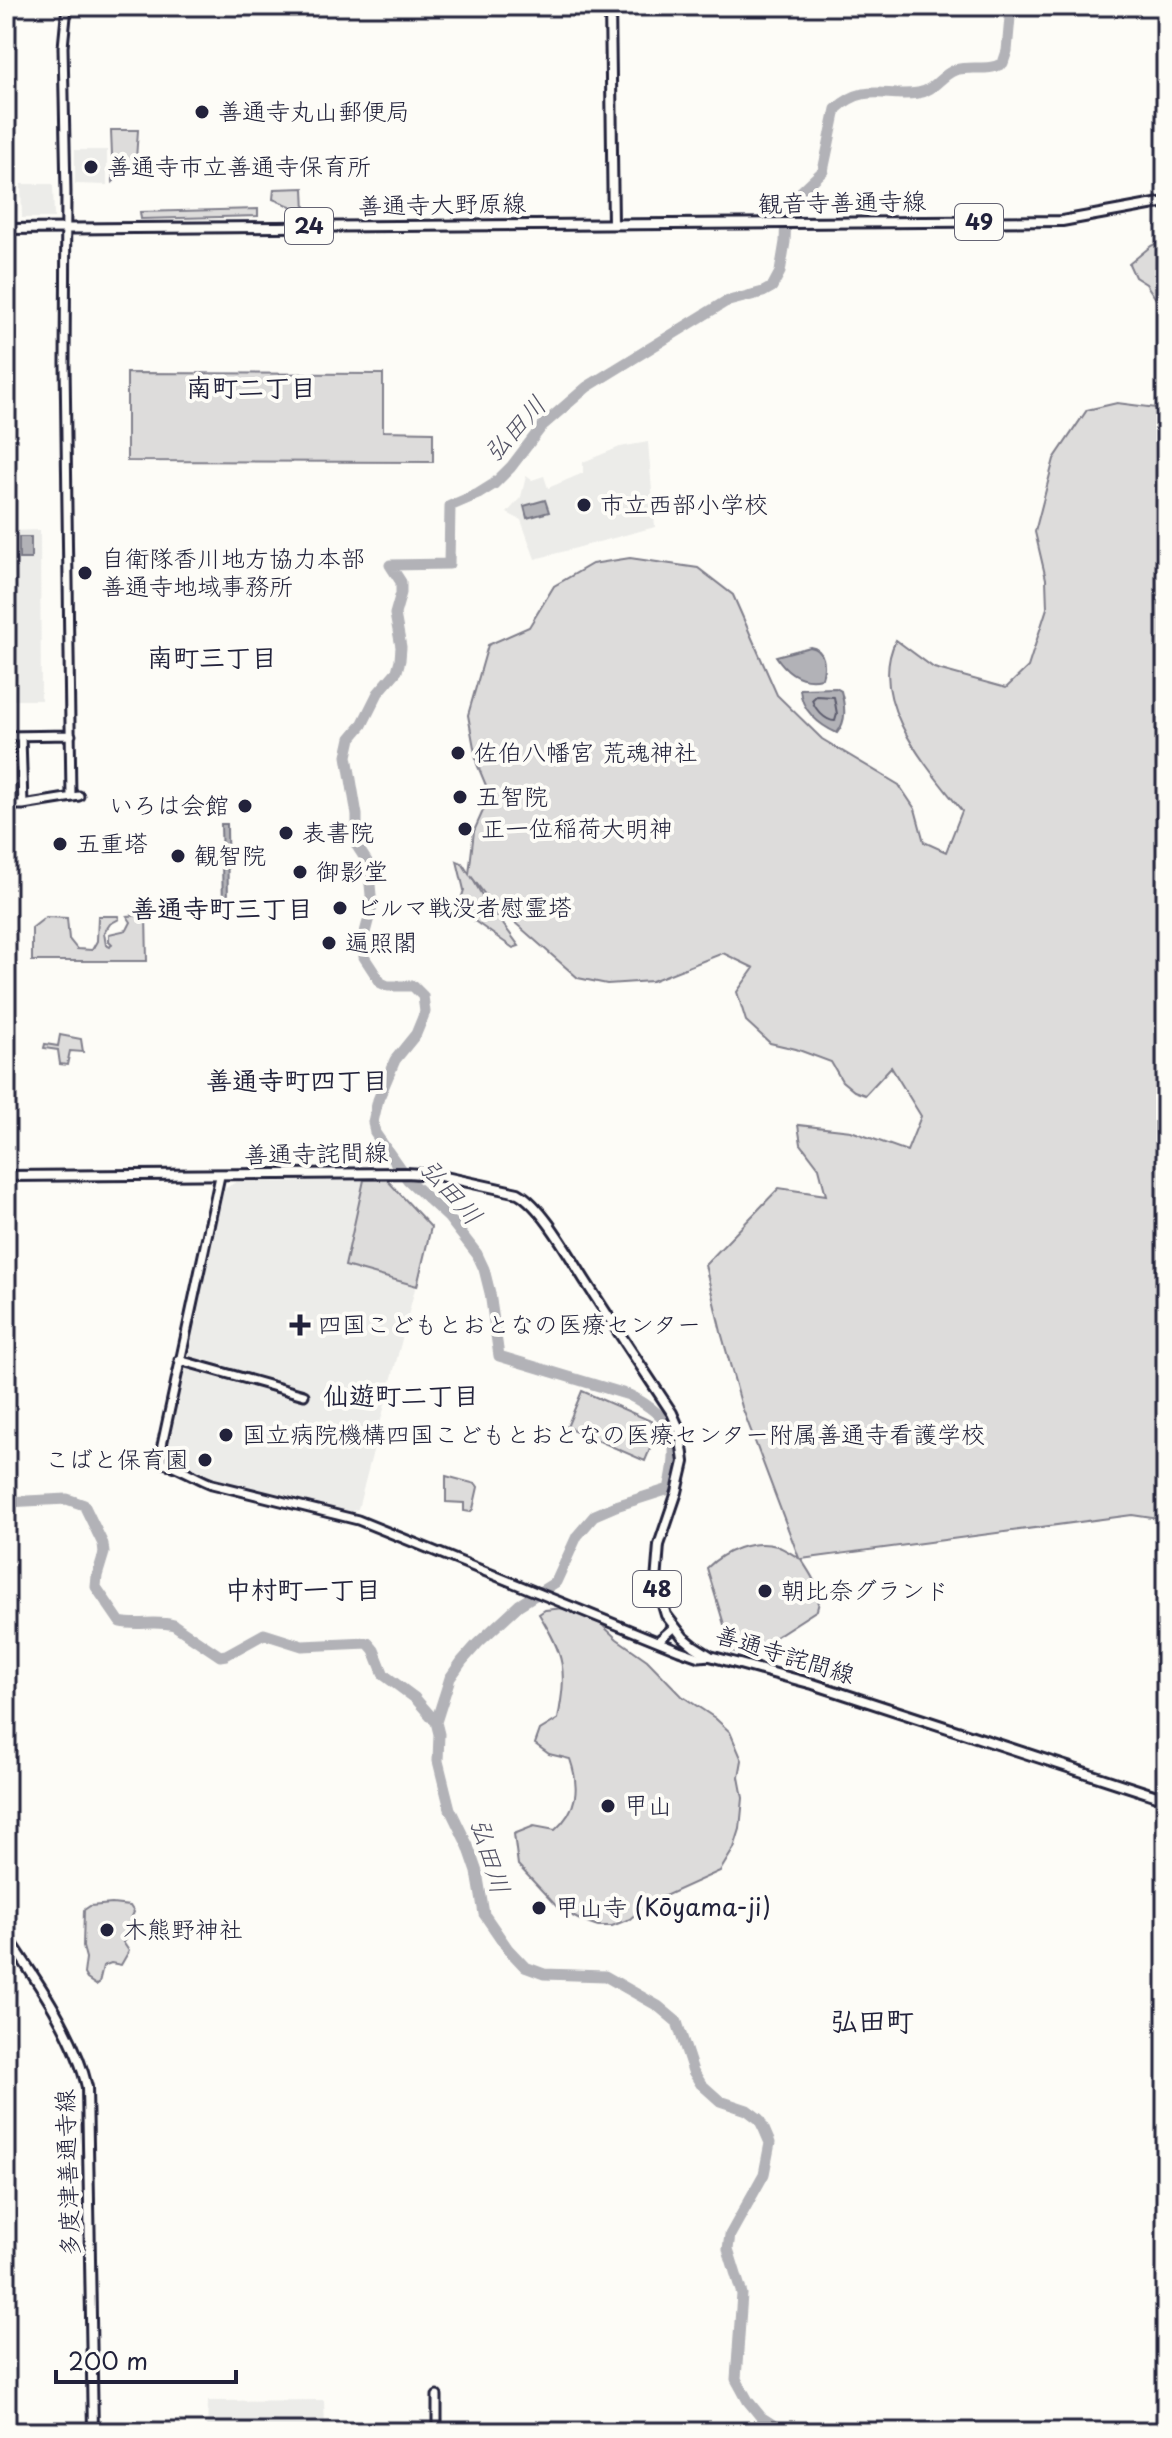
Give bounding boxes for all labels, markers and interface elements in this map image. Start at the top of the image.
place label: 善通寺丸山郵便局 [218,92,410,128]
marker: 善通寺丸山郵便局 [193,103,211,121]
place label: 善通寺市立善通寺保育所 [107,147,371,183]
marker: 善通寺市立善通寺保育所 [82,158,100,176]
street label: 観音寺善通寺線 [758,182,926,220]
street label: 善通寺大野原線 [358,184,526,222]
road number: 49 [955,204,1003,240]
road number: 24 [285,208,333,244]
district label: 南町二丁目 [186,367,316,406]
water label: 弘田川 [473,386,554,470]
place label: 市立西部小学校 [600,485,768,521]
marker: 市立西部小学校 [575,496,593,514]
place label: 自衛隊香川地方協力本部 善通寺地域事務所 [101,539,365,603]
marker: 自衛隊香川地方協力本部 善通寺地域事務所 [76,564,94,582]
district label: 南町三丁目 [147,637,277,676]
place label: 佐伯八幡宮 荒魂神社 [474,733,698,769]
marker: 佐伯八幡宮 荒魂神社 [449,744,467,762]
place label: 五智院 [476,777,548,813]
place label: いろは会館 [109,786,229,822]
marker: 五智院 [451,788,469,806]
marker: いろは会館 [236,797,254,815]
place label: 正一位稲荷大明神 [481,809,673,845]
place label: 表書院 [302,813,374,849]
marker: 正一位稲荷大明神 [456,820,474,838]
place label: 五重塔 [76,824,148,860]
marker: 表書院 [277,824,295,842]
marker: 五重塔 [51,835,69,853]
place label: 観智院 [194,836,266,872]
marker: 観智院 [169,847,187,865]
place label: 御影堂 [316,852,388,888]
marker: 御影堂 [291,863,309,881]
district label: 善通寺町三丁目 [131,888,313,927]
place label: ビルマ戦没者慰霊塔 [356,888,572,924]
marker: ビルマ戦没者慰霊塔 [331,899,349,917]
place label: 遍照閣 [345,923,417,959]
marker: 遍照閣 [320,934,338,952]
district label: 善通寺町四丁目 [206,1060,388,1099]
street label: 善通寺詫間線 [244,1133,388,1171]
water label: 弘田川 [412,1149,493,1233]
place label: 四国こどもとおとなの医療センター [318,1305,701,1341]
marker: 四国こどもとおとなの医療センター [289,1314,311,1336]
district label: 仙遊町二丁目 [323,1375,479,1414]
place label: 国立病院機構四国こどもとおとなの医療センター附属善通寺看護学校 [242,1415,985,1451]
marker: 国立病院機構四国こどもとおとなの医療センター附属善通寺看護学校 [217,1426,235,1444]
place label: こばと保育園 [45,1440,189,1476]
marker: こばと保育園 [196,1451,214,1469]
district label: 中村町一丁目 [225,1569,381,1608]
road number: 48 [633,1571,681,1607]
place label: 朝比奈グランド [781,1571,949,1607]
marker: 朝比奈グランド [756,1582,774,1600]
street label: 善通寺詫間線 [711,1615,860,1691]
place label: 甲山 [624,1786,672,1822]
marker: 甲山 [599,1797,617,1815]
water label: 弘田川 [461,1813,521,1899]
place label: 甲山寺 (Kōyama-ji) [555,1888,771,1924]
marker: 甲山寺 (Kōyama-ji) [530,1899,548,1917]
place label: 木熊野神社 [123,1910,243,1946]
marker: 木熊野神社 [98,1921,116,1939]
district label: 弘田町 [830,1998,914,2041]
street label: 多度津善通寺線 [45,2088,87,2258]
scale bar [56,2334,236,2384]
text: 200 m [68,2342,148,2378]

